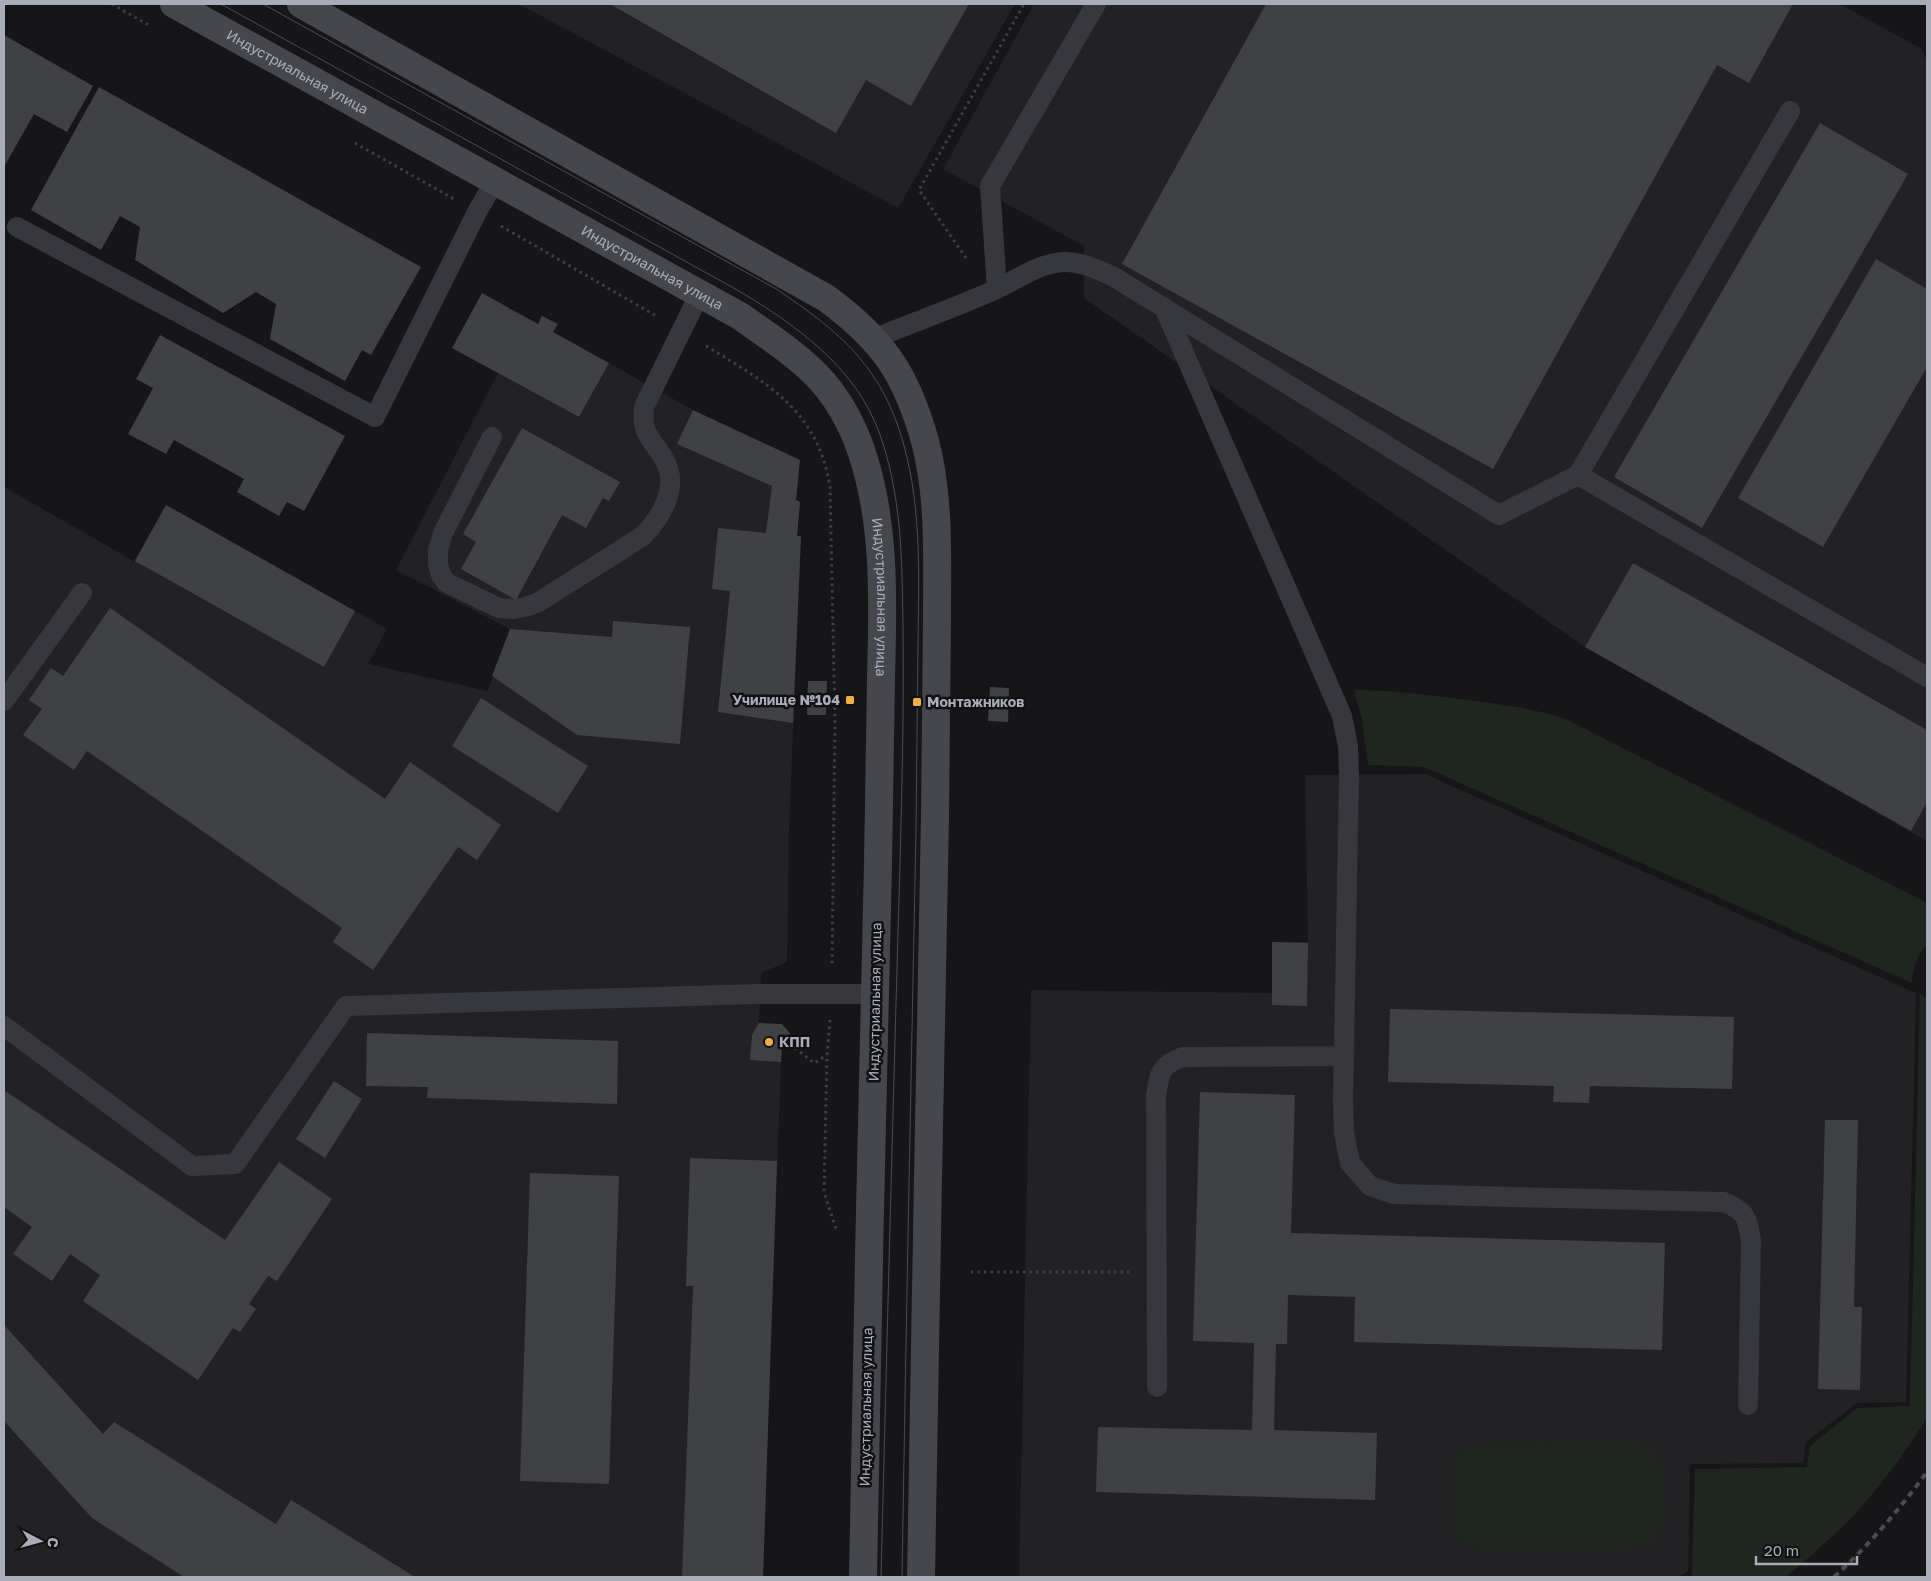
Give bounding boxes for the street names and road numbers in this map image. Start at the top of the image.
street label: Индустриальная улица [224,26,372,118]
street label: Индустриальная улица [579,221,726,313]
street label: Индустриальная улица [869,516,891,677]
street label: Индустриальная улица [865,922,884,1082]
street label: Индустриальная улица [856,1327,875,1487]

